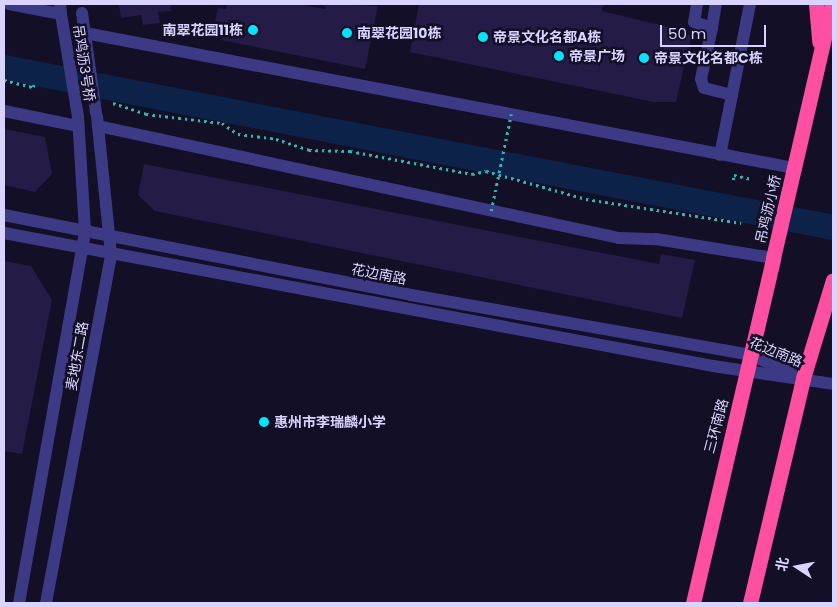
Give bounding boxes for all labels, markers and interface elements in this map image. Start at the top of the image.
scale bar [662,15,768,47]
place label: 南翠花园11栋 [162,22,243,38]
street label: 吊鸡沥3号桥 [70,23,98,103]
text: 50 m [668,23,706,44]
marker: 南翠花园11栋 [247,24,259,36]
place label: 南翠花园10栋 [357,25,441,41]
marker: 南翠花园10栋 [341,27,353,39]
place label: 帝景文化名都A栋 [493,29,601,45]
marker: 帝景文化名都A栋 [477,31,489,43]
place label: 帝景广场 [569,48,625,64]
marker: 帝景广场 [553,50,565,62]
place label: 帝景文化名都C栋 [654,50,763,66]
marker: 帝景文化名都C栋 [638,52,650,64]
street label: 吊鸡沥小桥 [752,173,784,245]
street label: 花边南路 [350,260,408,288]
street label: 麦地东二路 [63,320,91,392]
street label: 花边南路 [747,334,805,370]
street label: 三环南路 [701,397,731,455]
place label: 惠州市李瑞麟小学 [274,414,386,430]
marker: 惠州市李瑞麟小学 [258,416,270,428]
north arrow [772,542,822,592]
text: 北 [771,555,793,573]

